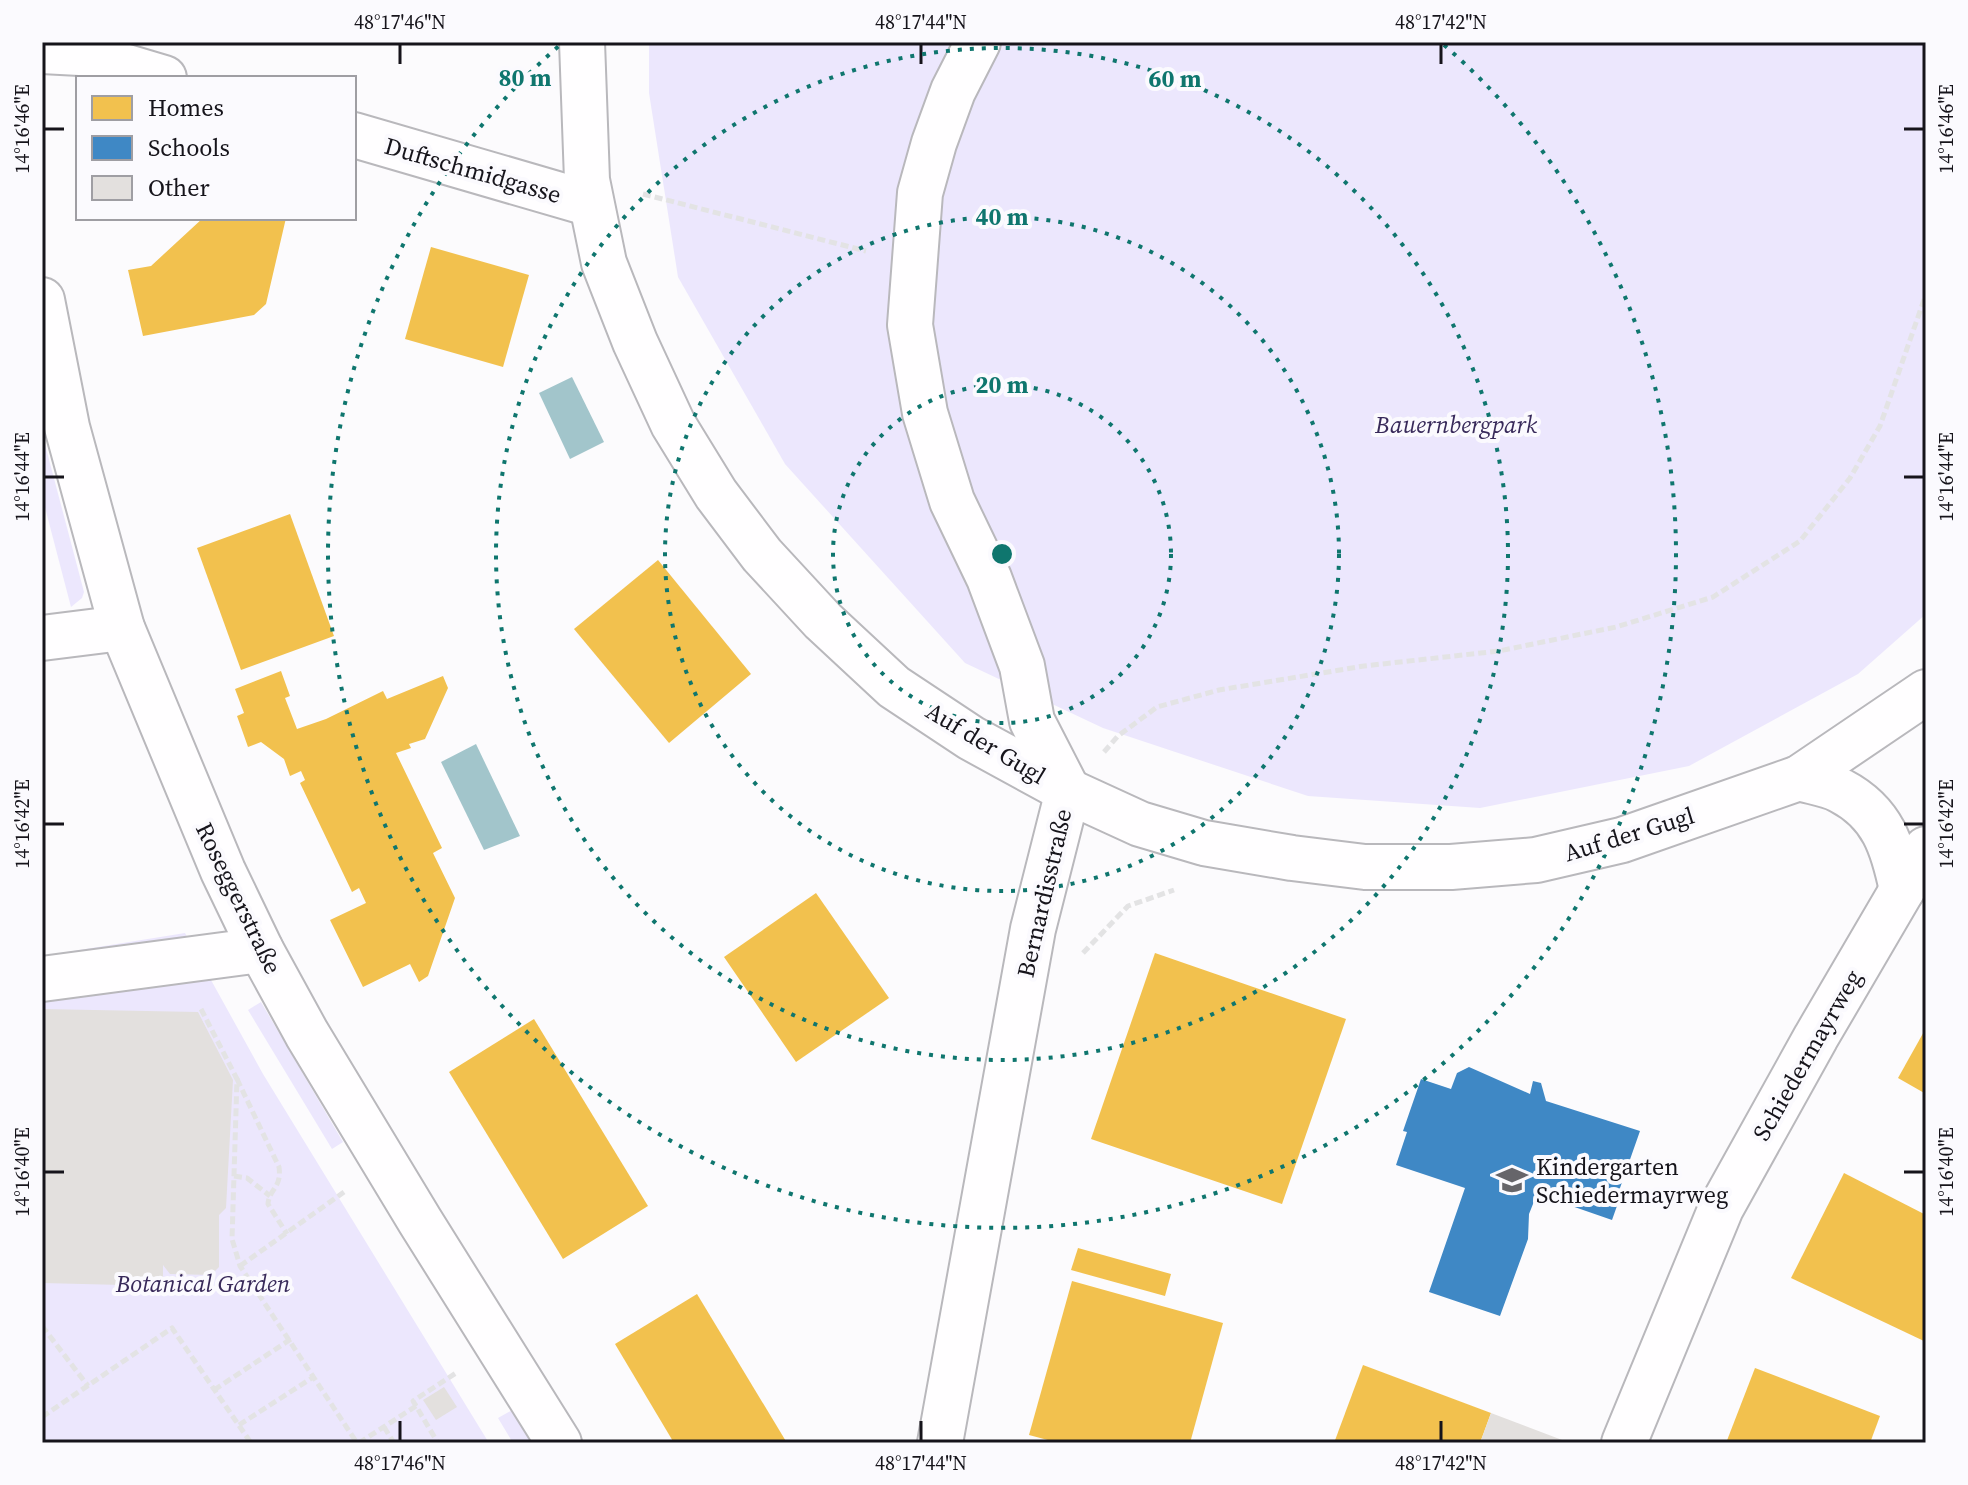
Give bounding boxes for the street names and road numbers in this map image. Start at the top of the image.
street label: Duftschmidgasse [381,129,565,211]
street label: Auf der Gugl [920,694,1052,792]
street label: Auf der Gugl [1560,799,1698,869]
street label: Bernardisstraße [1009,806,1079,980]
street label: Roseggerstraße [188,817,290,979]
street label: Schiedermayrweg [1745,963,1869,1147]

